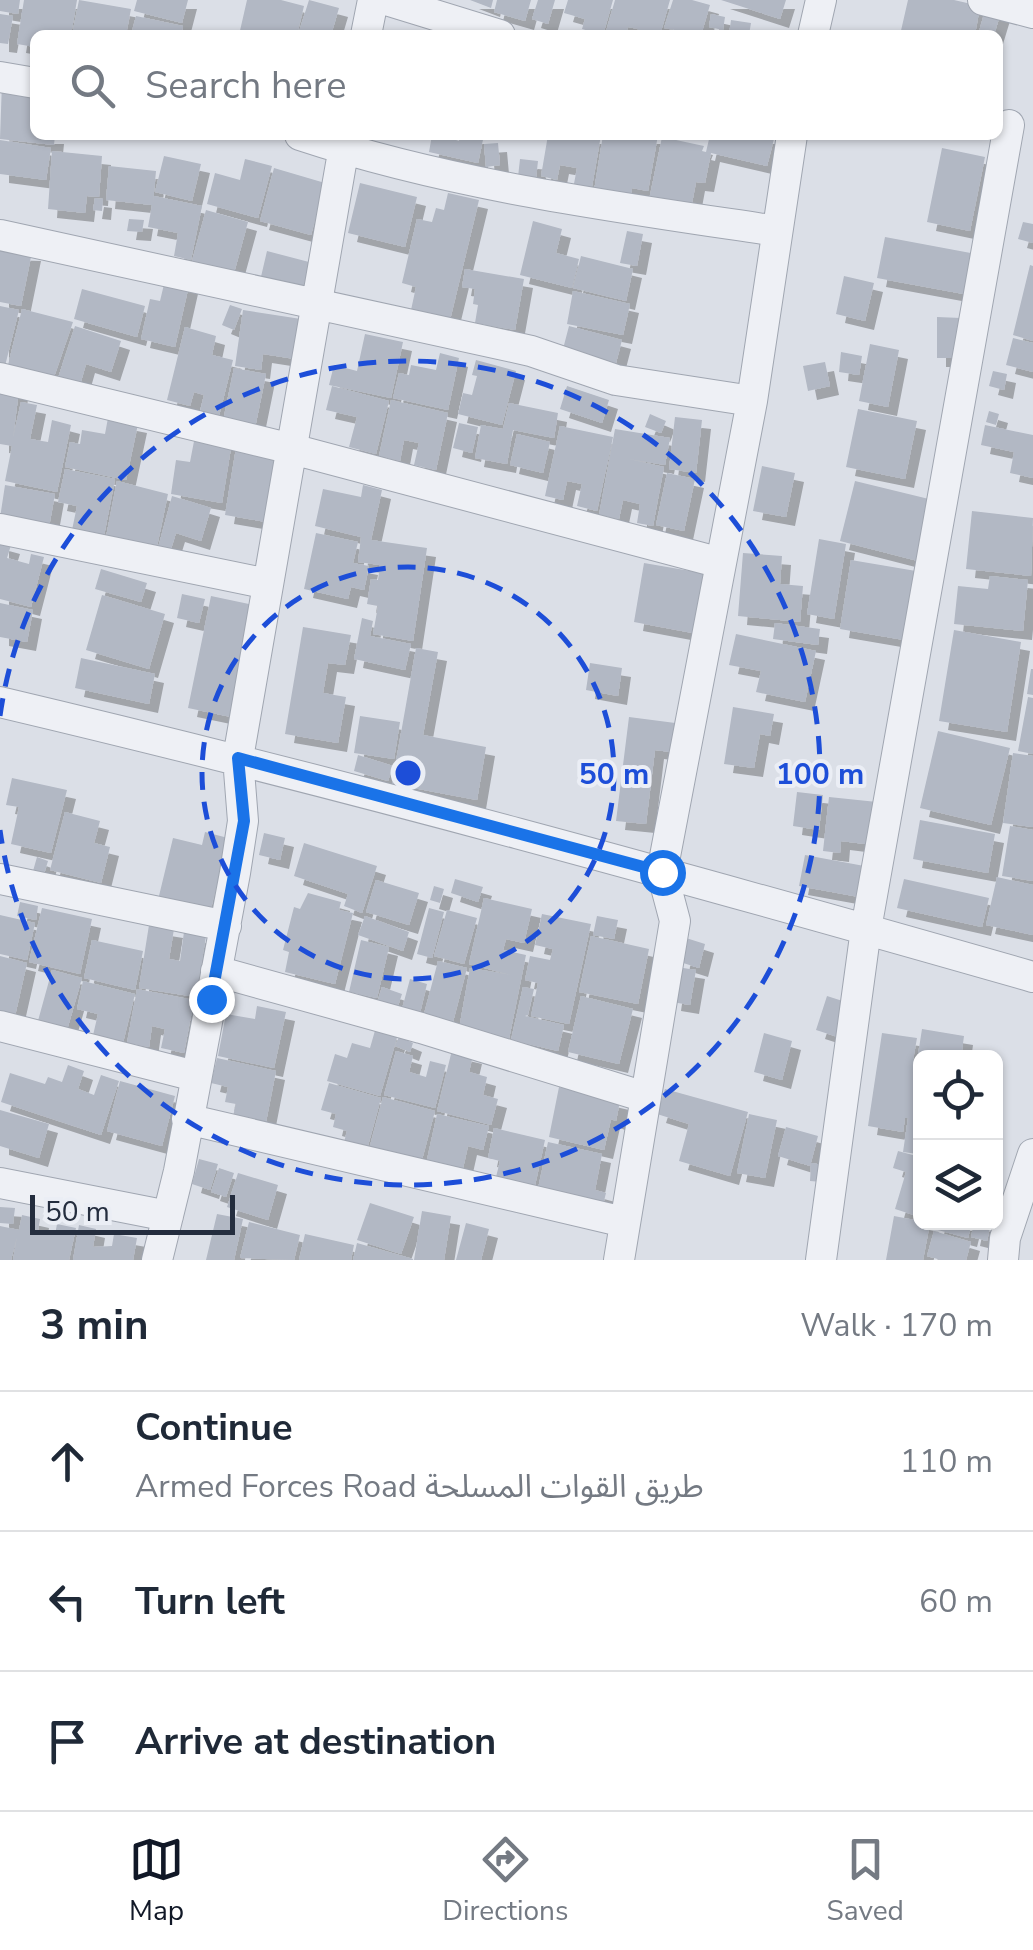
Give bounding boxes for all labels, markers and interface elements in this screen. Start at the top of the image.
search box [30,30,1003,140]
icon: search [65,58,120,113]
text: Search here [145,60,346,111]
text: 50 m [579,754,649,795]
text: 100 m [776,754,864,795]
centre of rings [390,755,426,791]
route start [640,850,686,896]
route end [189,977,235,1023]
map controls [913,1050,1003,1230]
button: locate [913,1050,1003,1140]
button: layers [913,1140,1003,1230]
scale bar [30,1190,235,1234]
text: 50 m [45,1193,110,1231]
text: 3 min [40,1297,149,1354]
text: Walk · 170 m [800,1304,993,1347]
text: Continue [135,1402,293,1453]
icon: ahead [40,1434,95,1489]
text: 110 m [900,1440,993,1483]
text: Armed Forces Road طريق القوات المسلحة [135,1465,704,1508]
icon: left [40,1574,95,1629]
text: Turn left [135,1576,285,1627]
text: 60 m [919,1580,993,1623]
icon: arrive [40,1714,95,1769]
text: Arrive at destination [135,1716,496,1767]
tab: Map [129,1832,184,1930]
tab: Directions [442,1832,568,1930]
tab: Saved [827,1832,904,1930]

